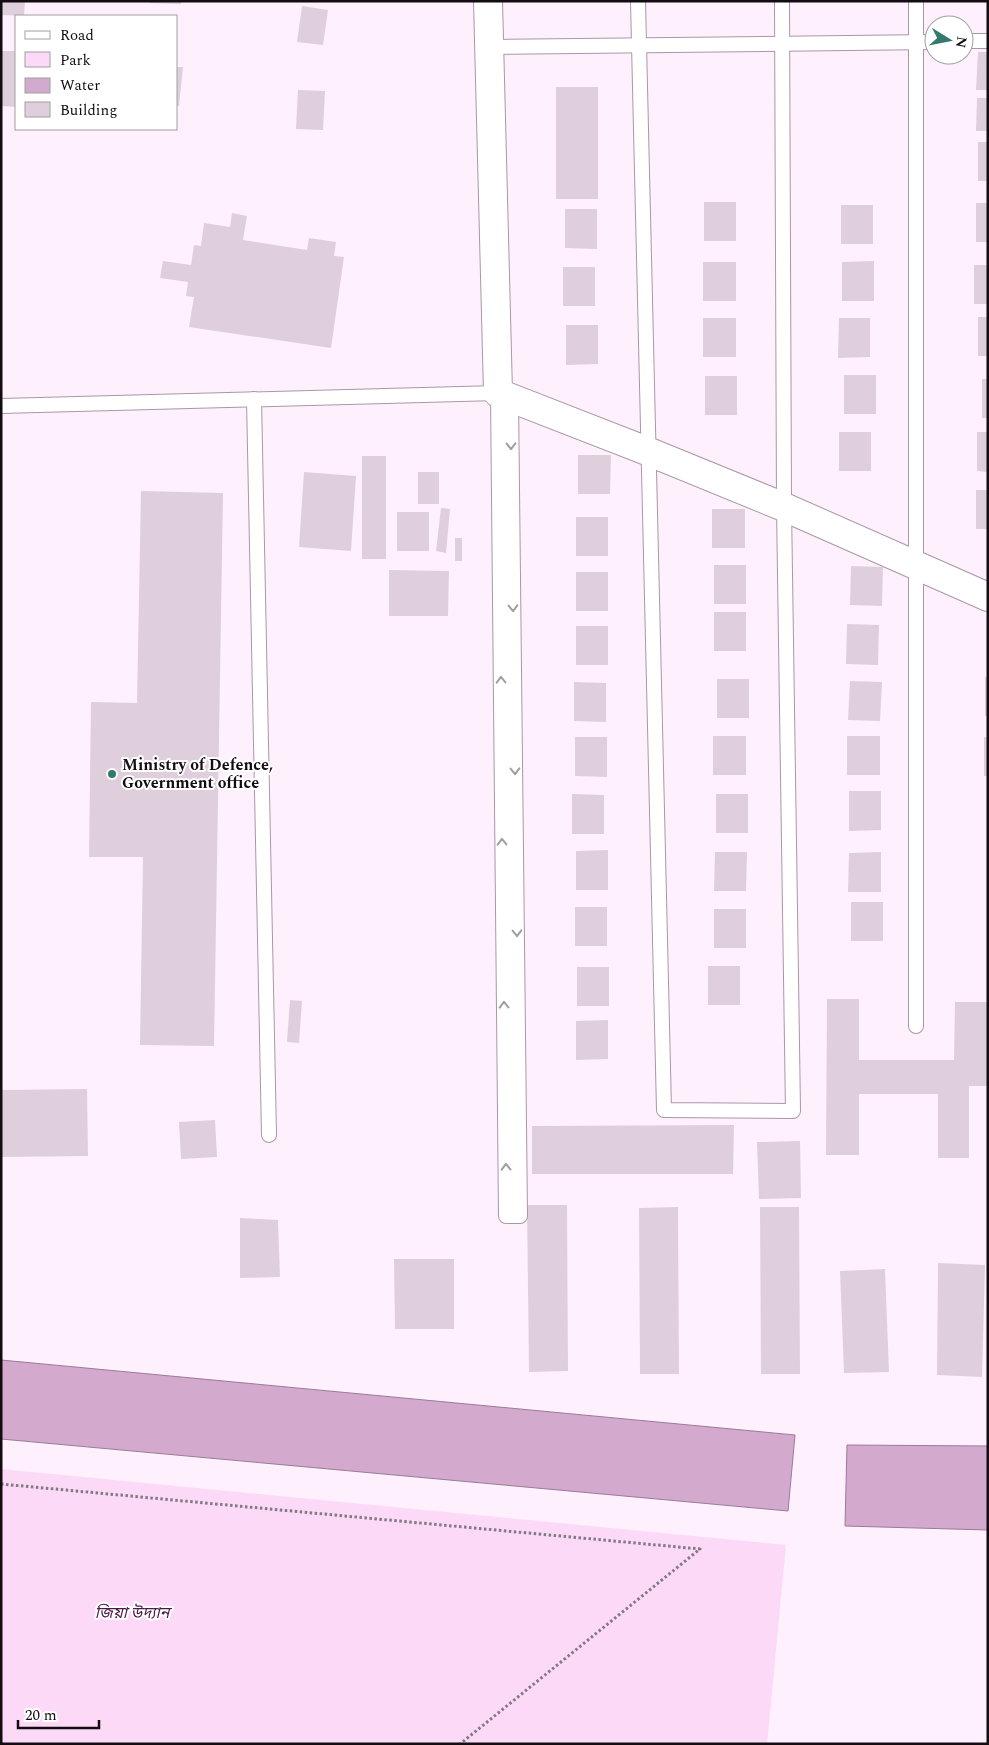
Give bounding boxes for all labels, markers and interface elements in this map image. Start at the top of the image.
legend [15,15,178,130]
north arrow [924,15,974,65]
text: Road [60,24,94,47]
text: N [950,35,973,50]
text: Park [60,49,91,72]
text: Water [60,74,100,97]
text: Building [60,99,117,122]
one-way arrow [506,442,516,450]
one-way arrow [508,605,518,613]
one-way arrow [496,675,506,683]
place label: Ministry of Defence, Government office [122,753,273,795]
marker: Ministry of Defence, Government office [106,768,118,780]
one-way arrow [510,768,520,775]
one-way arrow [497,838,507,846]
one-way arrow [512,930,522,938]
one-way arrow [499,1000,509,1008]
one-way arrow [501,1163,511,1170]
park label: জিয়া উদ্যান [95,1601,173,1625]
scale bar [18,1698,99,1730]
text: 20 m [25,1704,57,1727]

